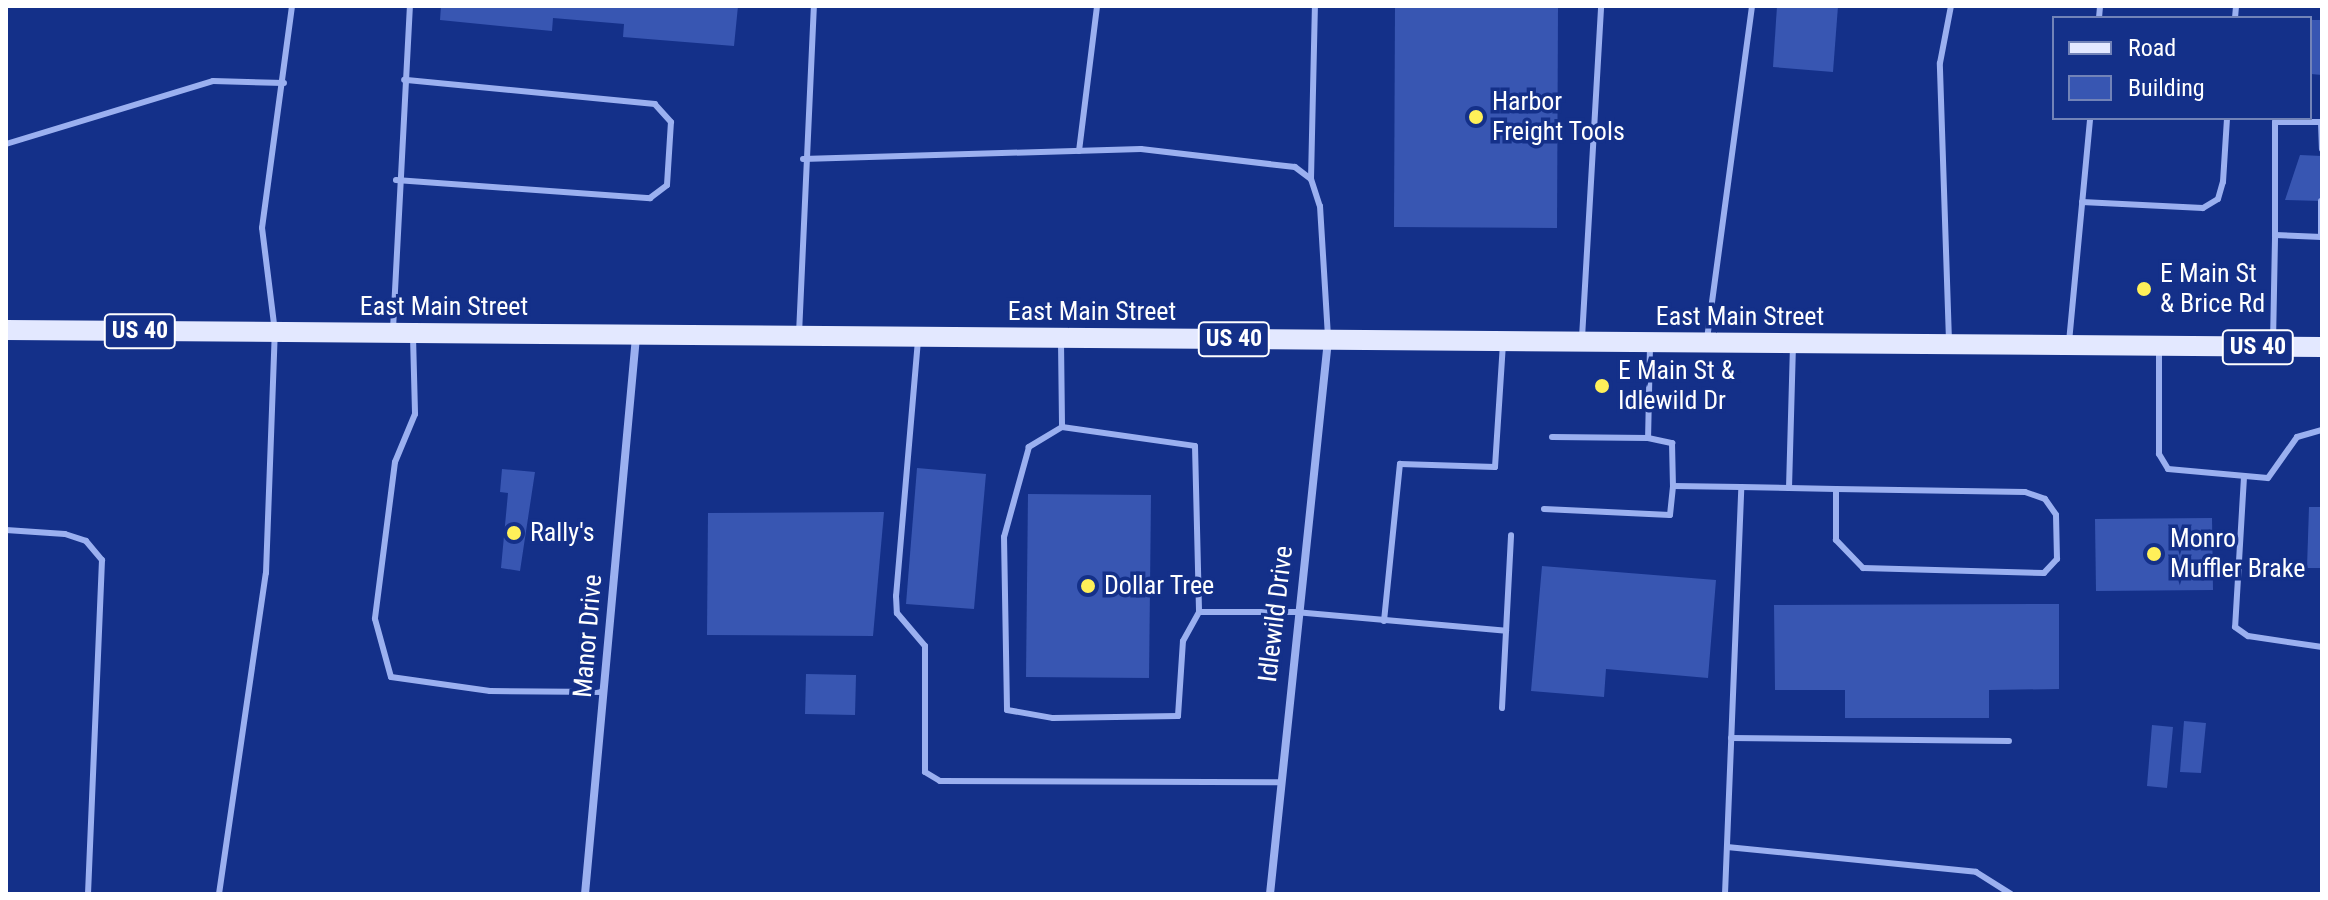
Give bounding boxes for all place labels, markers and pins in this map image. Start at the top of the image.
place label: Harbor Freight Tools [1492,86,1625,148]
marker: Harbor Freight Tools [1467,108,1485,126]
place label: E Main St & Brice Rd [2160,258,2265,320]
marker: E Main St & Brice Rd [2135,280,2153,298]
place label: E Main St & Idlewild Dr [1618,355,1735,416]
marker: E Main St & Idlewild Dr [1593,377,1611,395]
place label: Rally's [530,517,595,549]
place label: Monro Muffler Brake [2170,523,2305,584]
marker: Rally's [505,524,523,542]
marker: Monro Muffler Brake [2145,545,2163,563]
place label: Dollar Tree [1104,570,1215,602]
marker: Dollar Tree [1079,577,1097,595]

